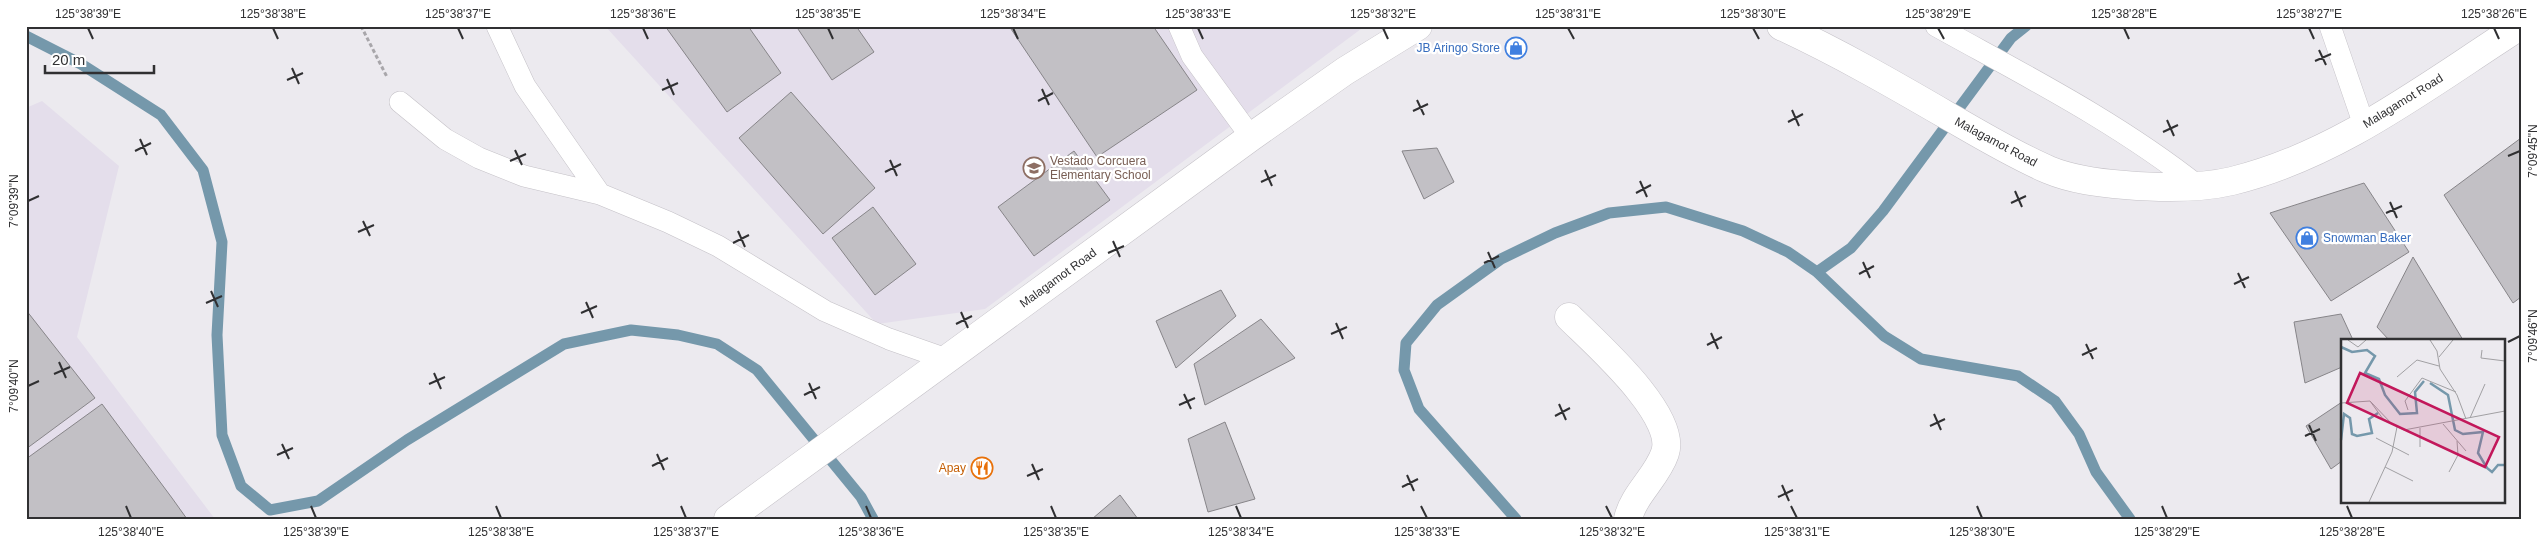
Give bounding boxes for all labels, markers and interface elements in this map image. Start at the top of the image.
text: 125°38'39"E [55,7,121,21]
text: 125°38'38"E [240,7,306,21]
text: 125°38'37"E [425,7,491,21]
text: 125°38'36"E [610,7,676,21]
text: 125°38'35"E [795,7,861,21]
text: 125°38'34"E [980,7,1046,21]
text: 125°38'33"E [1165,7,1231,21]
text: 125°38'32"E [1350,7,1416,21]
text: 125°38'31"E [1535,7,1601,21]
text: 125°38'30"E [1720,7,1786,21]
text: 125°38'29"E [1905,7,1971,21]
text: 125°38'28"E [2091,7,2157,21]
text: 125°38'27"E [2276,7,2342,21]
text: 125°38'26"E [2461,7,2527,21]
shop icon: JB Aringo Store [1504,36,1528,60]
place label: JB Aringo Store [1417,41,1500,55]
scale bar [45,42,154,74]
text: 20 m [52,51,85,68]
street label: Malagamot Road [2361,71,2445,131]
street label: Malagamot Road [1952,114,2040,170]
text: 7°09'45"N [2526,124,2540,178]
place label: Vestado Corcuera Elementary School [1050,154,1151,182]
school or university icon: Vestado Corcuera Elementary School [1022,156,1046,180]
text: 7°09'39"N [7,174,21,228]
shop icon: Snowman Baker [2295,226,2319,250]
place label: Snowman Baker [2323,231,2411,245]
street label: Malagamot Road [1017,245,1099,311]
text: 7°09'46"N [2526,309,2540,363]
inset map [2341,339,2504,502]
text: 7°09'40"N [7,359,21,413]
restaurant icon: Apay [970,456,994,480]
place label: Apay [939,461,966,475]
text: 125°38'40"E [98,525,164,539]
text: 125°38'39"E [283,525,349,539]
text: 125°38'38"E [468,525,534,539]
text: 125°38'37"E [653,525,719,539]
text: 125°38'36"E [838,525,904,539]
text: 125°38'35"E [1023,525,1089,539]
text: 125°38'34"E [1208,525,1274,539]
text: 125°38'33"E [1394,525,1460,539]
text: 125°38'32"E [1579,525,1645,539]
text: 125°38'31"E [1764,525,1830,539]
text: 125°38'30"E [1949,525,2015,539]
text: 125°38'29"E [2134,525,2200,539]
text: 125°38'28"E [2319,525,2385,539]

